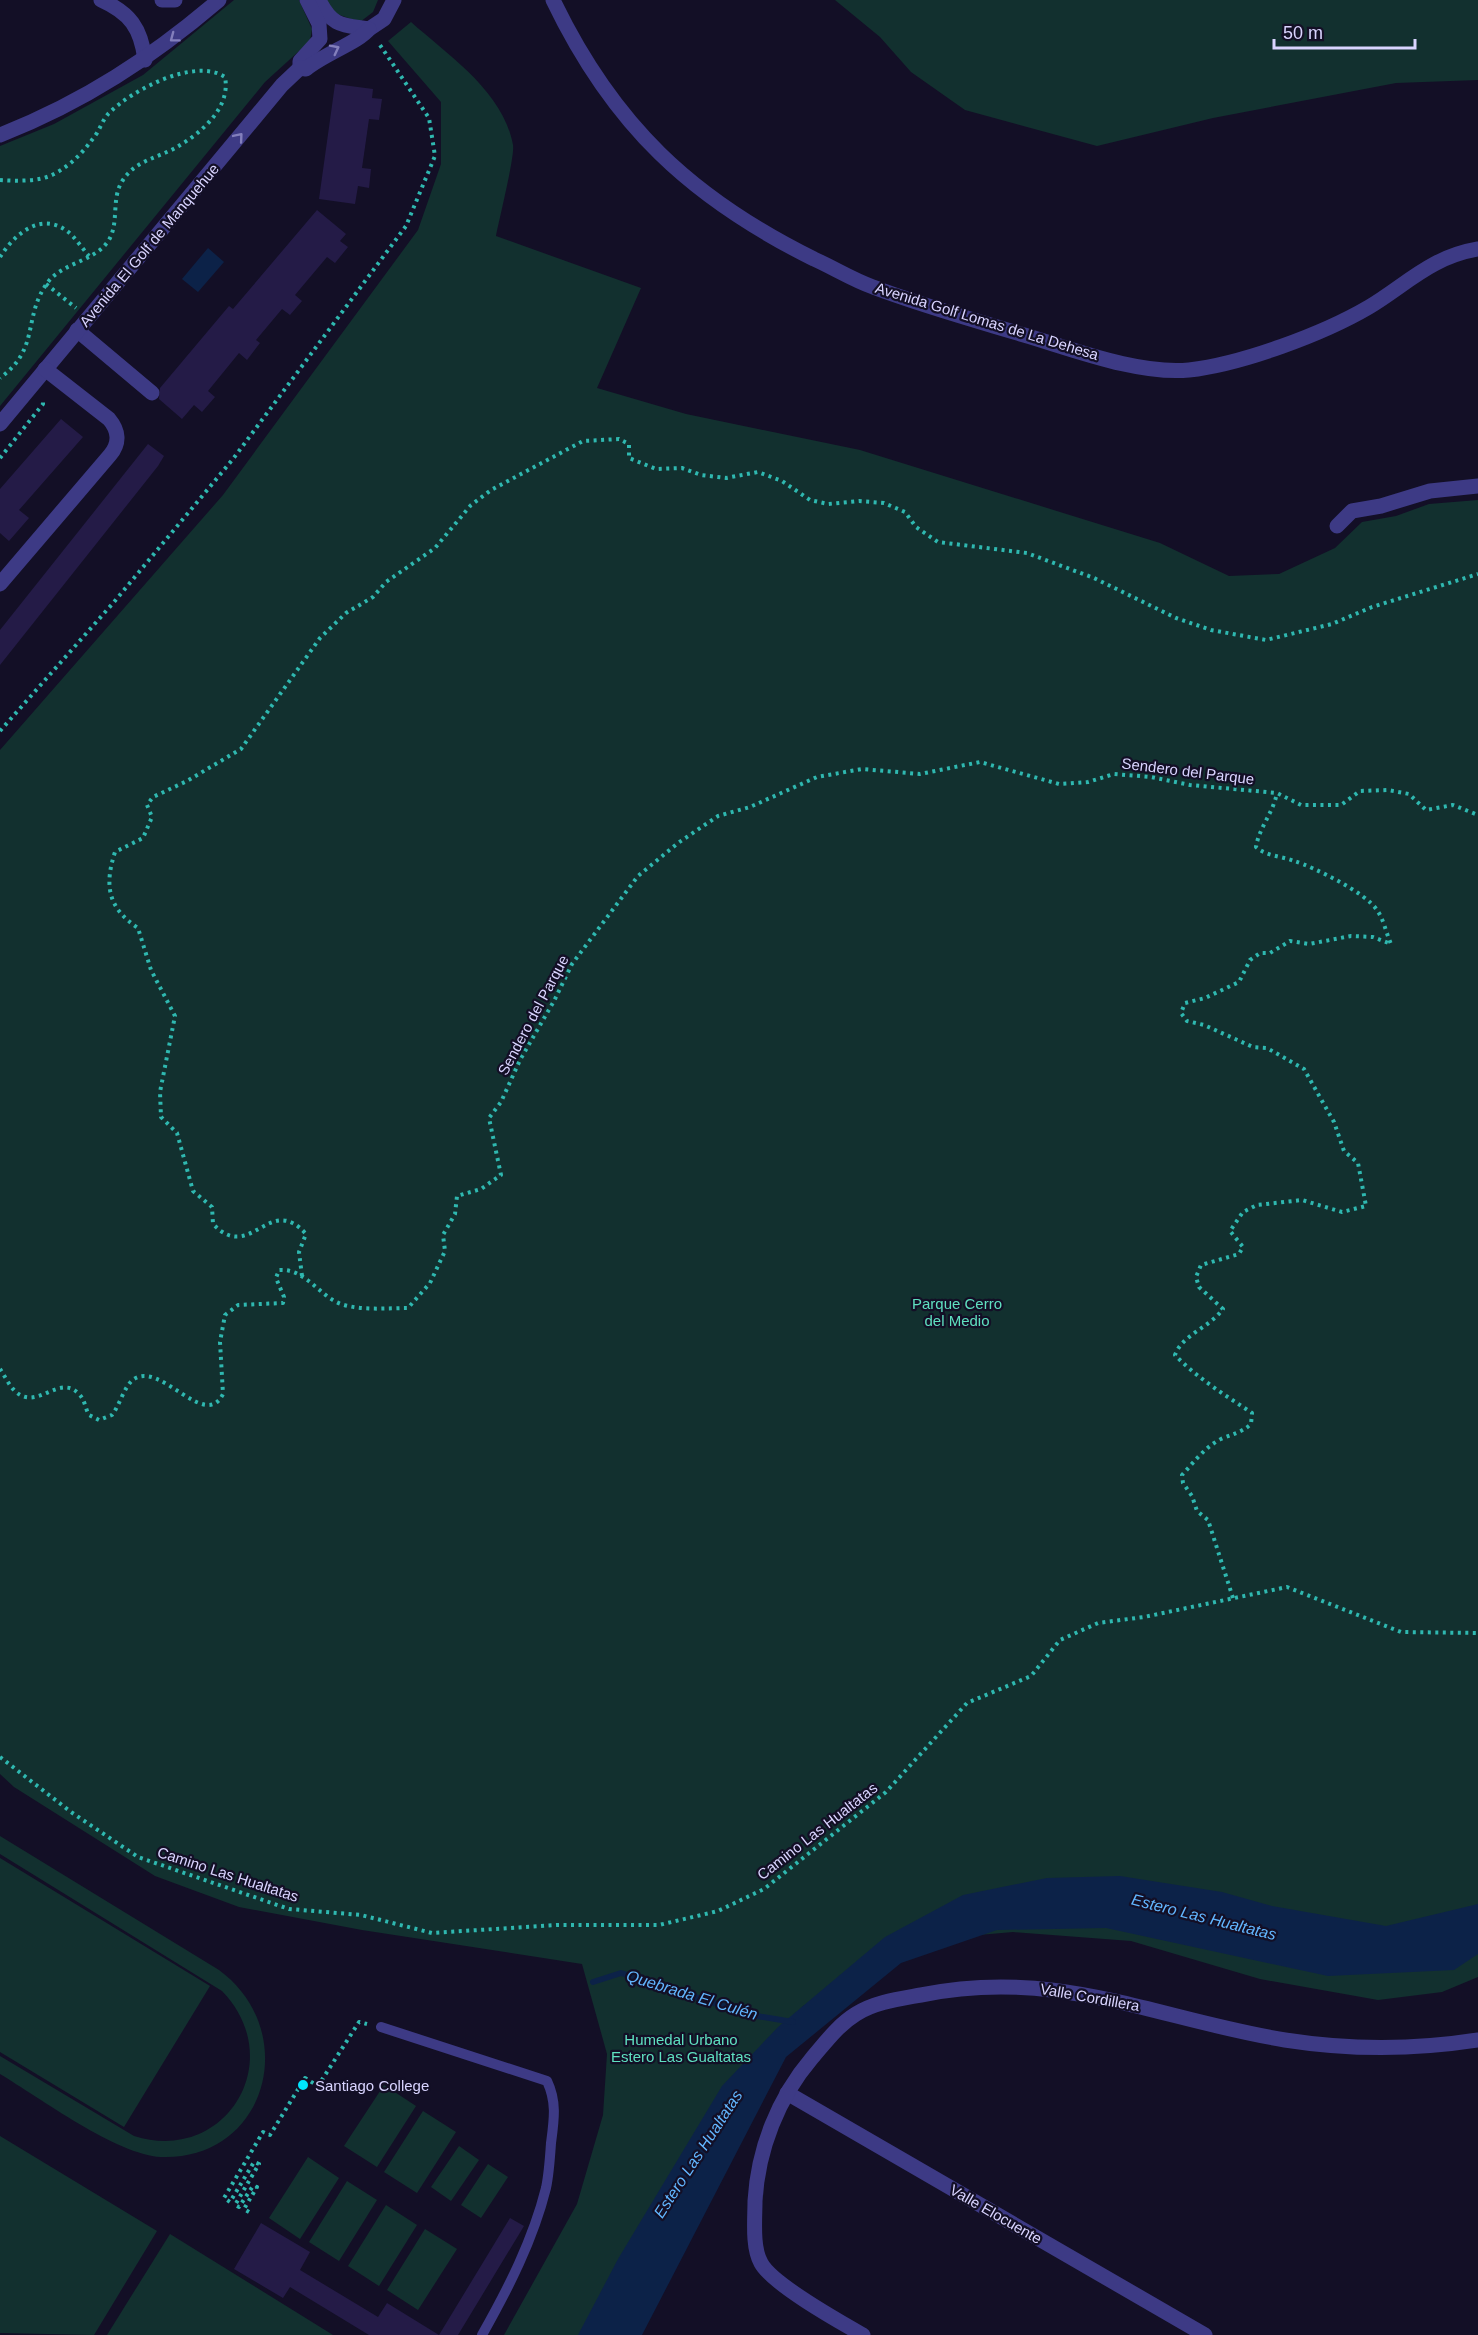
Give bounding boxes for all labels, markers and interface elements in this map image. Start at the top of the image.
scale bar [1274,12,1415,50]
text: 50 m [1283,23,1323,43]
one-way arrow [170,30,181,41]
one-way arrow [329,45,339,56]
one-way arrow [232,133,243,144]
street label: Avenida El Golf de Manquehue [76,160,222,330]
street label: Avenida Golf Lomas de La Dehesa [873,279,1101,363]
street label: Sendero del Parque [1121,754,1255,788]
street label: Sendero del Parque [494,952,572,1078]
park label: Parque Cerro del Medio [912,1295,1002,1329]
street label: Camino Las Hualtatas [754,1779,880,1883]
street label: Camino Las Hualtatas [155,1843,301,1905]
water label: Estero Las Hualtatas [1130,1891,1278,1943]
water label: Quebrada El Culén [624,1967,760,2023]
street label: Valle Cordillera [1039,1980,1142,2014]
park label: Humedal Urbano Estero Las Gualtatas [611,2031,751,2065]
place label: Santiago College [315,2077,429,2094]
marker: Santiago College [296,2078,310,2092]
water label: Estero Las Hualtatas [650,2087,746,2221]
street label: Valle Elocuente [947,2181,1045,2247]

